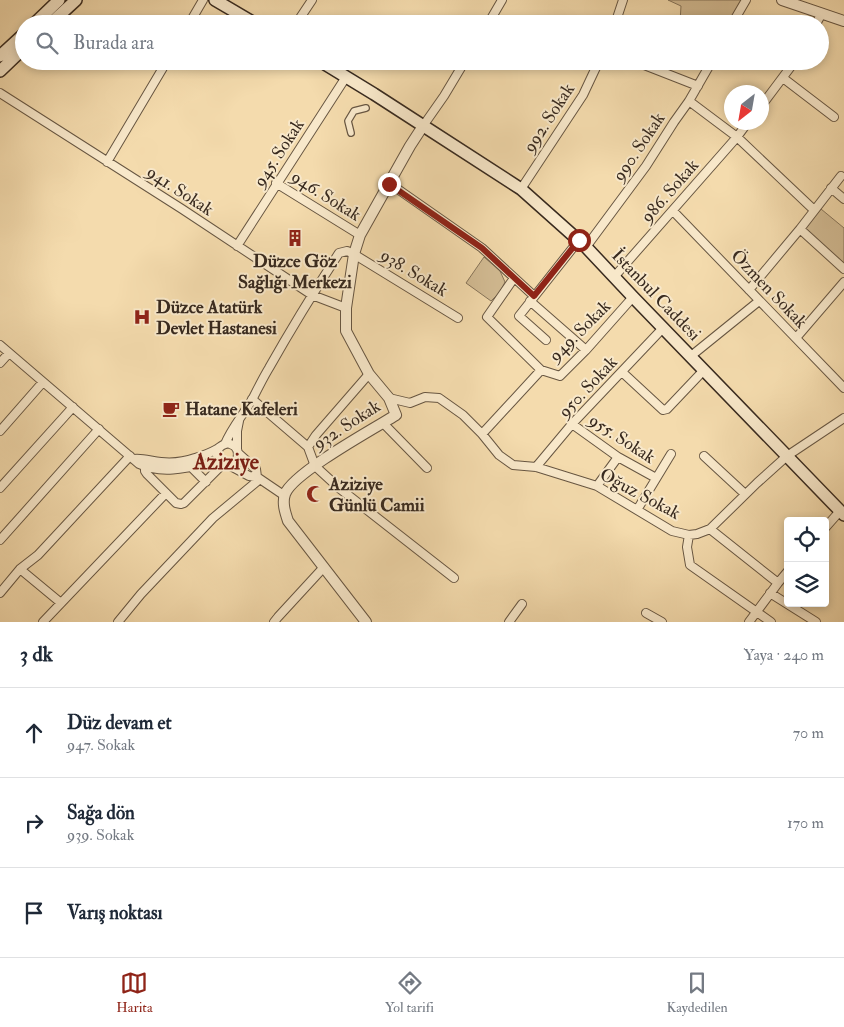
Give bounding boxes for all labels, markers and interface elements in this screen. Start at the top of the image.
search box [15,15,829,70]
icon: search [33,29,61,57]
text: Burada ara [73,31,154,55]
street label: 992. Sokak [517,79,580,159]
north arrow [724,85,769,130]
street label: 990. Sokak [607,108,671,187]
street label: 945. Sokak [247,114,310,193]
street label: 986. Sokak [635,154,704,229]
street label: 941. Sokak [140,160,218,221]
street label: 946. Sokak [285,164,366,227]
route end [378,173,401,196]
building icon: Düzce Göz Sağlığı Merkezi [285,228,305,248]
route start [568,229,591,252]
street label: 938. Sokak [374,243,452,302]
street label: İstanbul Caddesi [606,244,706,346]
street label: Özmen Sokak [726,245,813,334]
place label: Düzce Göz Sağlığı Merkezi [238,250,352,294]
street label: 949. Sokak [543,295,616,368]
place label: Düzce Atatürk Devlet Hastanesi [156,296,277,340]
hospital icon: Düzce Atatürk Devlet Hastanesi [132,307,152,327]
street label: 950. Sokak [552,351,623,424]
street label: 932. Sokak [307,395,385,456]
place label: Hatane Kafeleri [185,398,298,421]
cafe icon: Hatane Kafeleri [161,399,181,419]
street label: 955. Sokak [583,408,660,469]
district label: Aziziye [192,448,260,477]
street label: Oğuz Sokak [596,463,685,525]
place label: Aziziye Günlü Camii [328,473,425,517]
mosque icon: Aziziye Günlü Camii [305,484,325,504]
map controls [784,517,829,607]
button: locate [784,517,829,562]
button: layers [784,562,829,607]
text: 3 dk [20,641,53,668]
text: Yaya · 240 m [744,645,824,665]
text: Düz devam et [67,711,172,735]
icon: ahead [20,719,48,747]
text: 70 m [793,723,824,743]
text: 947. Sokak [67,735,135,755]
text: Sağa dön [67,801,135,825]
icon: right [20,809,48,837]
text: 170 m [787,813,824,833]
text: 939. Sokak [67,825,134,845]
icon: arrive [20,899,48,927]
text: Varış noktası [67,901,163,925]
tab: Harita [116,969,153,1016]
tab: Yol tarifi [385,969,434,1016]
tab: Kaydedilen [666,969,728,1016]

